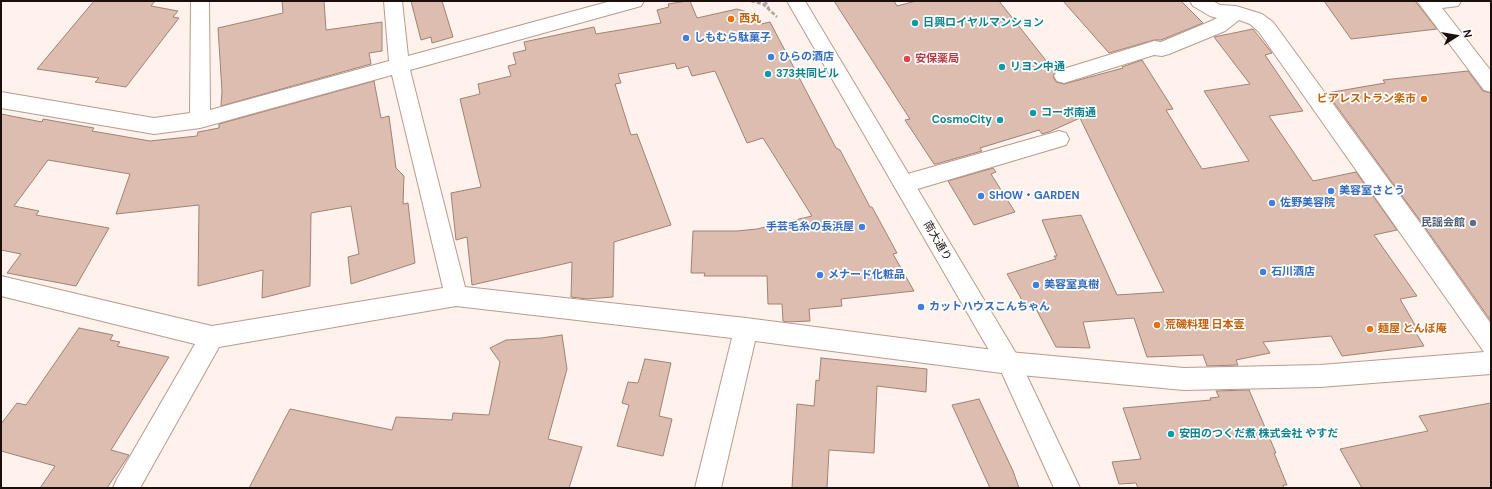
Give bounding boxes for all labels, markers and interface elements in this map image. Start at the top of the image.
place label: 西丸 [739,12,761,26]
marker: 西丸 [726,14,736,24]
place label: 日興ロイヤルマンション [923,16,1044,30]
north arrow [1436,16,1476,56]
marker: 日興ロイヤルマンション [910,18,920,28]
text: N [1460,28,1475,39]
place label: しもむら駄菓子 [694,31,771,45]
marker: しもむら駄菓子 [681,33,691,43]
place label: ひらの酒店 [779,50,834,64]
marker: ひらの酒店 [766,52,776,62]
place label: 安保薬局 [915,52,959,66]
marker: 安保薬局 [902,54,912,64]
place label: リヨン中通 [1010,60,1065,74]
marker: リヨン中通 [997,62,1007,72]
place label: 373共同ビル [776,67,839,81]
marker: 373共同ビル [763,69,773,79]
place label: ビアレストラン楽市 [1317,92,1416,106]
marker: ビアレストラン楽市 [1419,94,1429,104]
place label: コーポ南通 [1041,106,1096,120]
marker: コーポ南通 [1028,108,1038,118]
place label: CosmoCity [932,113,992,127]
marker: CosmoCity [995,115,1005,125]
place label: 美容室さとう [1339,184,1405,198]
marker: 美容室さとう [1326,186,1336,196]
place label: SHOW・GARDEN [989,189,1079,203]
marker: SHOW・GARDEN [976,191,986,201]
place label: 佐野美容院 [1280,196,1335,210]
marker: 佐野美容院 [1267,198,1277,208]
place label: 民謡会館 [1421,216,1465,230]
marker: 民謡会館 [1468,218,1478,228]
street label: 南大通り [920,219,954,263]
place label: 手芸毛糸の長浜屋 [766,220,854,234]
marker: 手芸毛糸の長浜屋 [857,222,867,232]
place label: 石川酒店 [1271,265,1315,279]
marker: 石川酒店 [1258,267,1268,277]
place label: メナード化粧品 [828,268,905,282]
marker: メナード化粧品 [815,270,825,280]
place label: 美容室真樹 [1044,278,1099,292]
marker: 美容室真樹 [1031,280,1041,290]
place label: カットハウスこんちゃん [929,300,1050,314]
marker: カットハウスこんちゃん [916,302,926,312]
place label: 荒磯料理 日本壹 [1165,318,1245,332]
marker: 荒磯料理 日本壹 [1152,320,1162,330]
place label: 麺屋 とんぼ庵 [1378,322,1447,336]
marker: 麺屋 とんぼ庵 [1365,324,1375,334]
place label: 安田のつくだ煮 株式会社 やすだ [1179,427,1338,441]
marker: 安田のつくだ煮 株式会社 やすだ [1166,429,1176,439]

